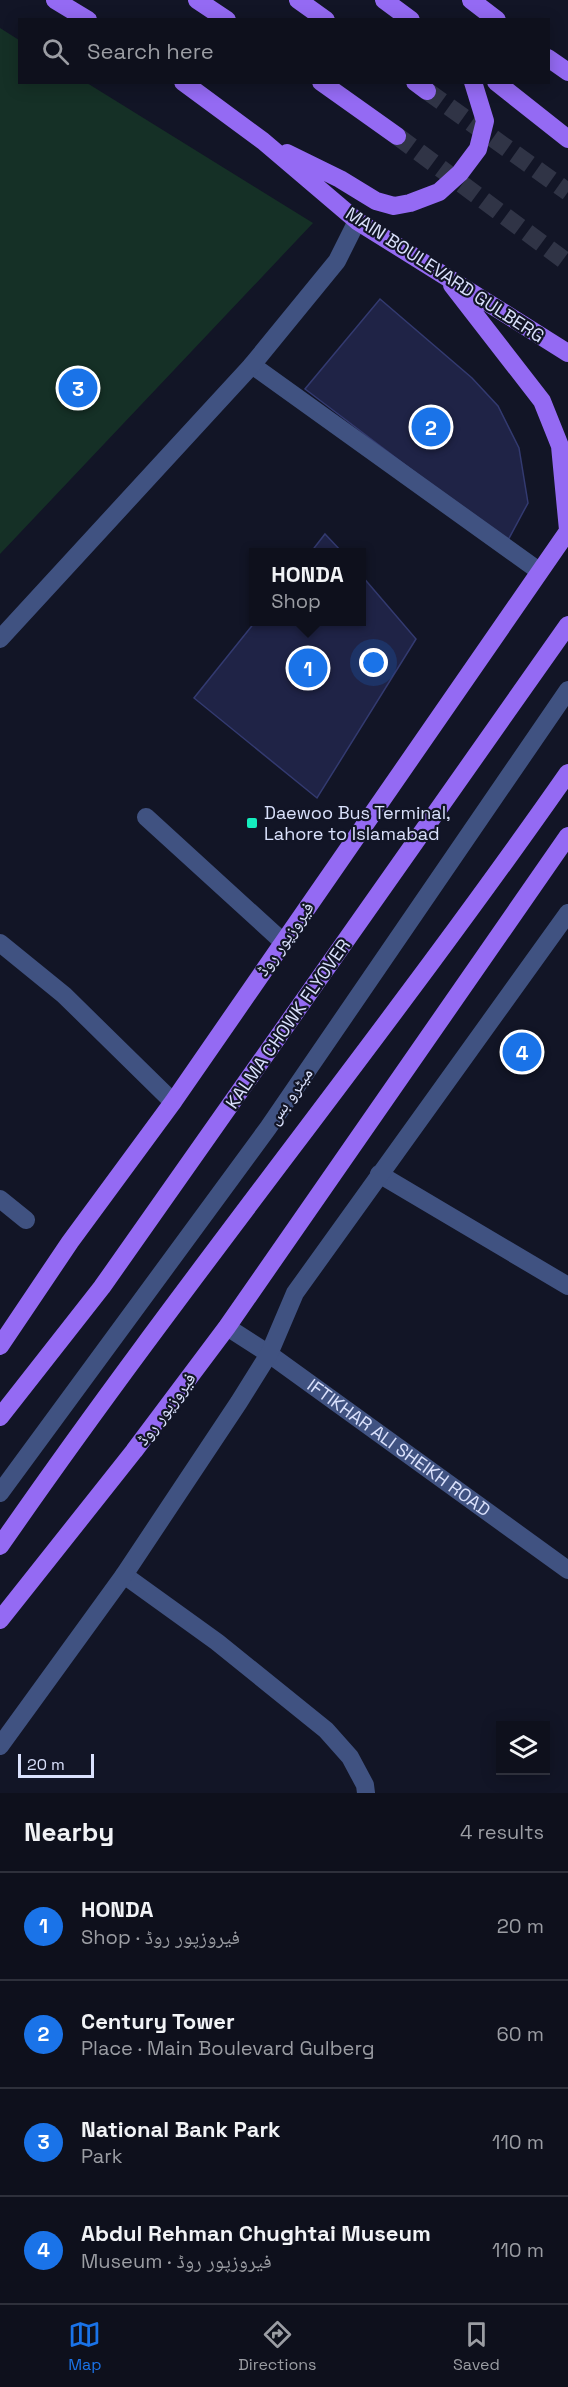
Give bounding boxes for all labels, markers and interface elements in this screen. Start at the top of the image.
search box [18,18,550,84]
icon: search [39,35,72,68]
text: Search here [87,37,214,65]
street label: MAIN BOULEVARD GULBERG [342,202,549,347]
pin: 3 [58,366,98,410]
pin: 2 [412,404,450,450]
popup [249,548,366,626]
text: HONDA [271,560,344,588]
text: Shop [271,588,321,614]
pin: 1 [288,646,328,690]
your location [359,648,388,677]
place label: Daewoo Bus Terminal, Lahore to Islamabad [264,801,451,845]
marker: Daewoo Bus Terminal, Lahore to Islamabad [245,816,259,830]
street label: فیروزپور روڈ [251,897,319,980]
street label: KALMA CHOWK FLYOVER [220,934,355,1113]
pin: 4 [502,1030,542,1074]
street label: میٹرو بس [262,1063,318,1129]
street label: فیروزپور روڈ [131,1368,201,1450]
street label: IFTIKHAR ALI SHEIKH ROAD [303,1373,495,1521]
map controls [496,1721,550,1775]
button: layers [496,1721,550,1775]
scale bar [18,1751,94,1778]
text: 20 m [27,1754,65,1775]
text: Nearby [24,1815,114,1849]
text: 4 results [460,1819,544,1845]
text: HONDA [81,1895,154,1923]
text: 1 [39,1913,48,1939]
text: 20 m [497,1913,544,1939]
text: Shop · فیروزپور روڈ [81,1924,240,1950]
text: Century Tower [81,2007,235,2035]
text: 2 [38,2021,49,2047]
text: 60 m [497,2021,544,2047]
text: Place · Main Boulevard Gulberg [81,2035,374,2061]
text: National Bank Park [81,2115,281,2143]
text: 3 [37,2129,50,2155]
text: 110 m [492,2129,544,2155]
text: Park [81,2143,123,2169]
text: Abdul Rehman Chughtai Museum [81,2219,431,2247]
text: 4 [37,2237,50,2263]
text: 110 m [492,2237,544,2263]
text: Museum · فیروزپور روڈ [81,2248,272,2274]
tab: Map [68,2318,102,2375]
tab: Directions [238,2318,317,2375]
tab: Saved [453,2318,500,2375]

